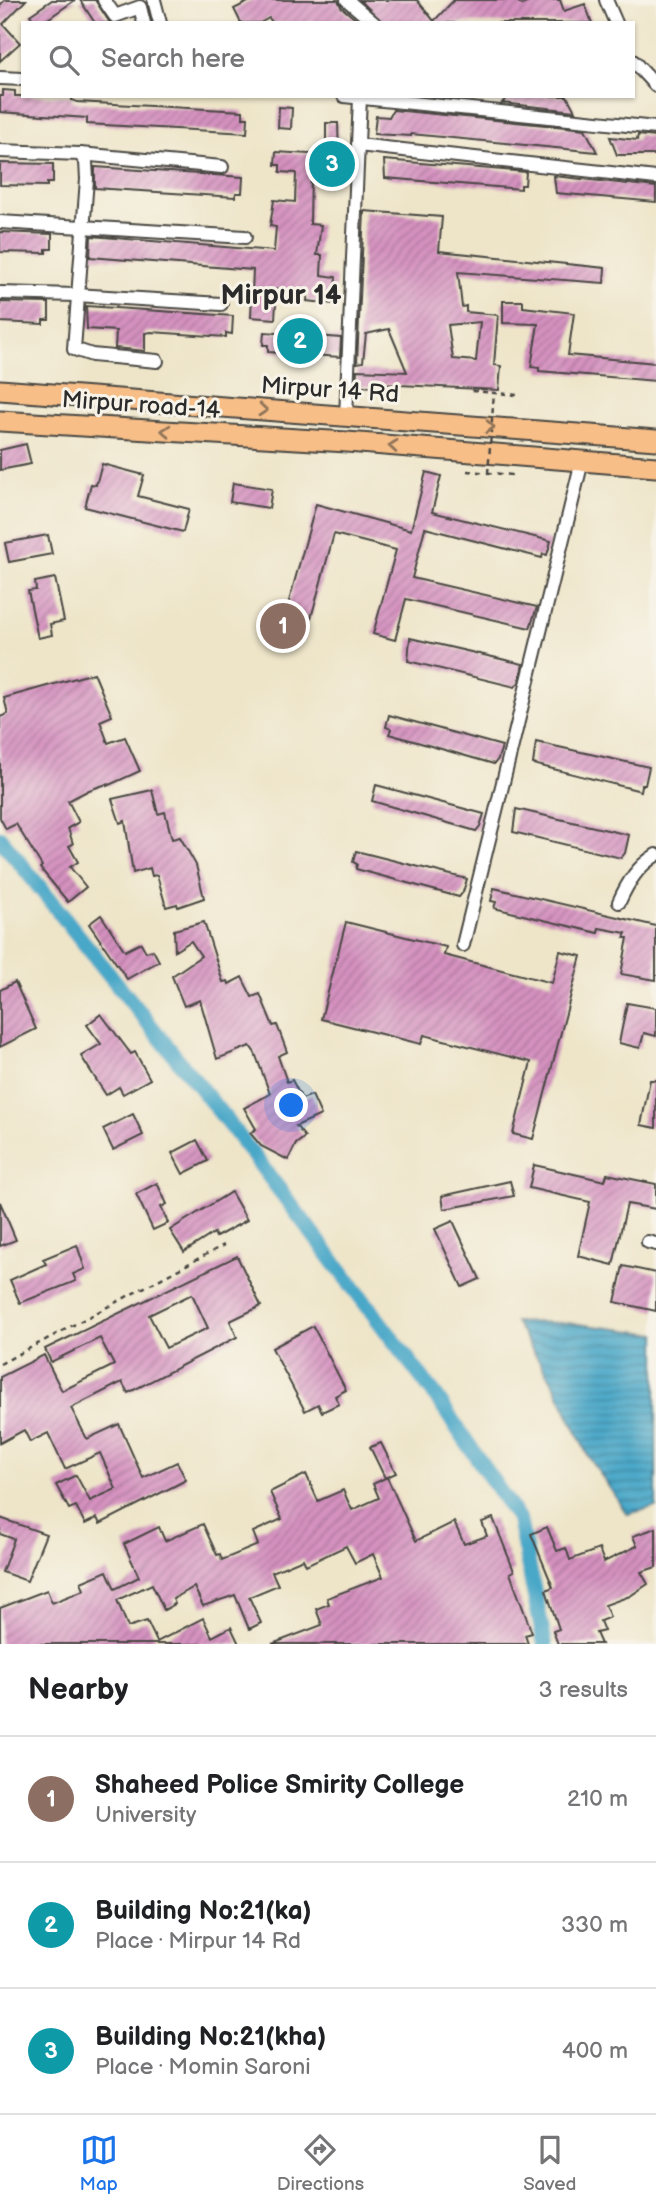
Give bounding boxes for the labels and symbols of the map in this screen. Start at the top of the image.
pin: 3 [309,138,355,190]
district label: Mirpur 14 [221,279,342,312]
pin: 2 [277,315,323,367]
street label: Mirpur 14 Rd [260,371,400,409]
street label: Mirpur road-14 [61,385,222,425]
one-way arrow [258,402,269,417]
one-way arrow [485,419,496,434]
one-way arrow [160,424,171,439]
one-way arrow [387,439,398,454]
pin: 1 [260,600,306,652]
your location [274,1088,308,1122]

